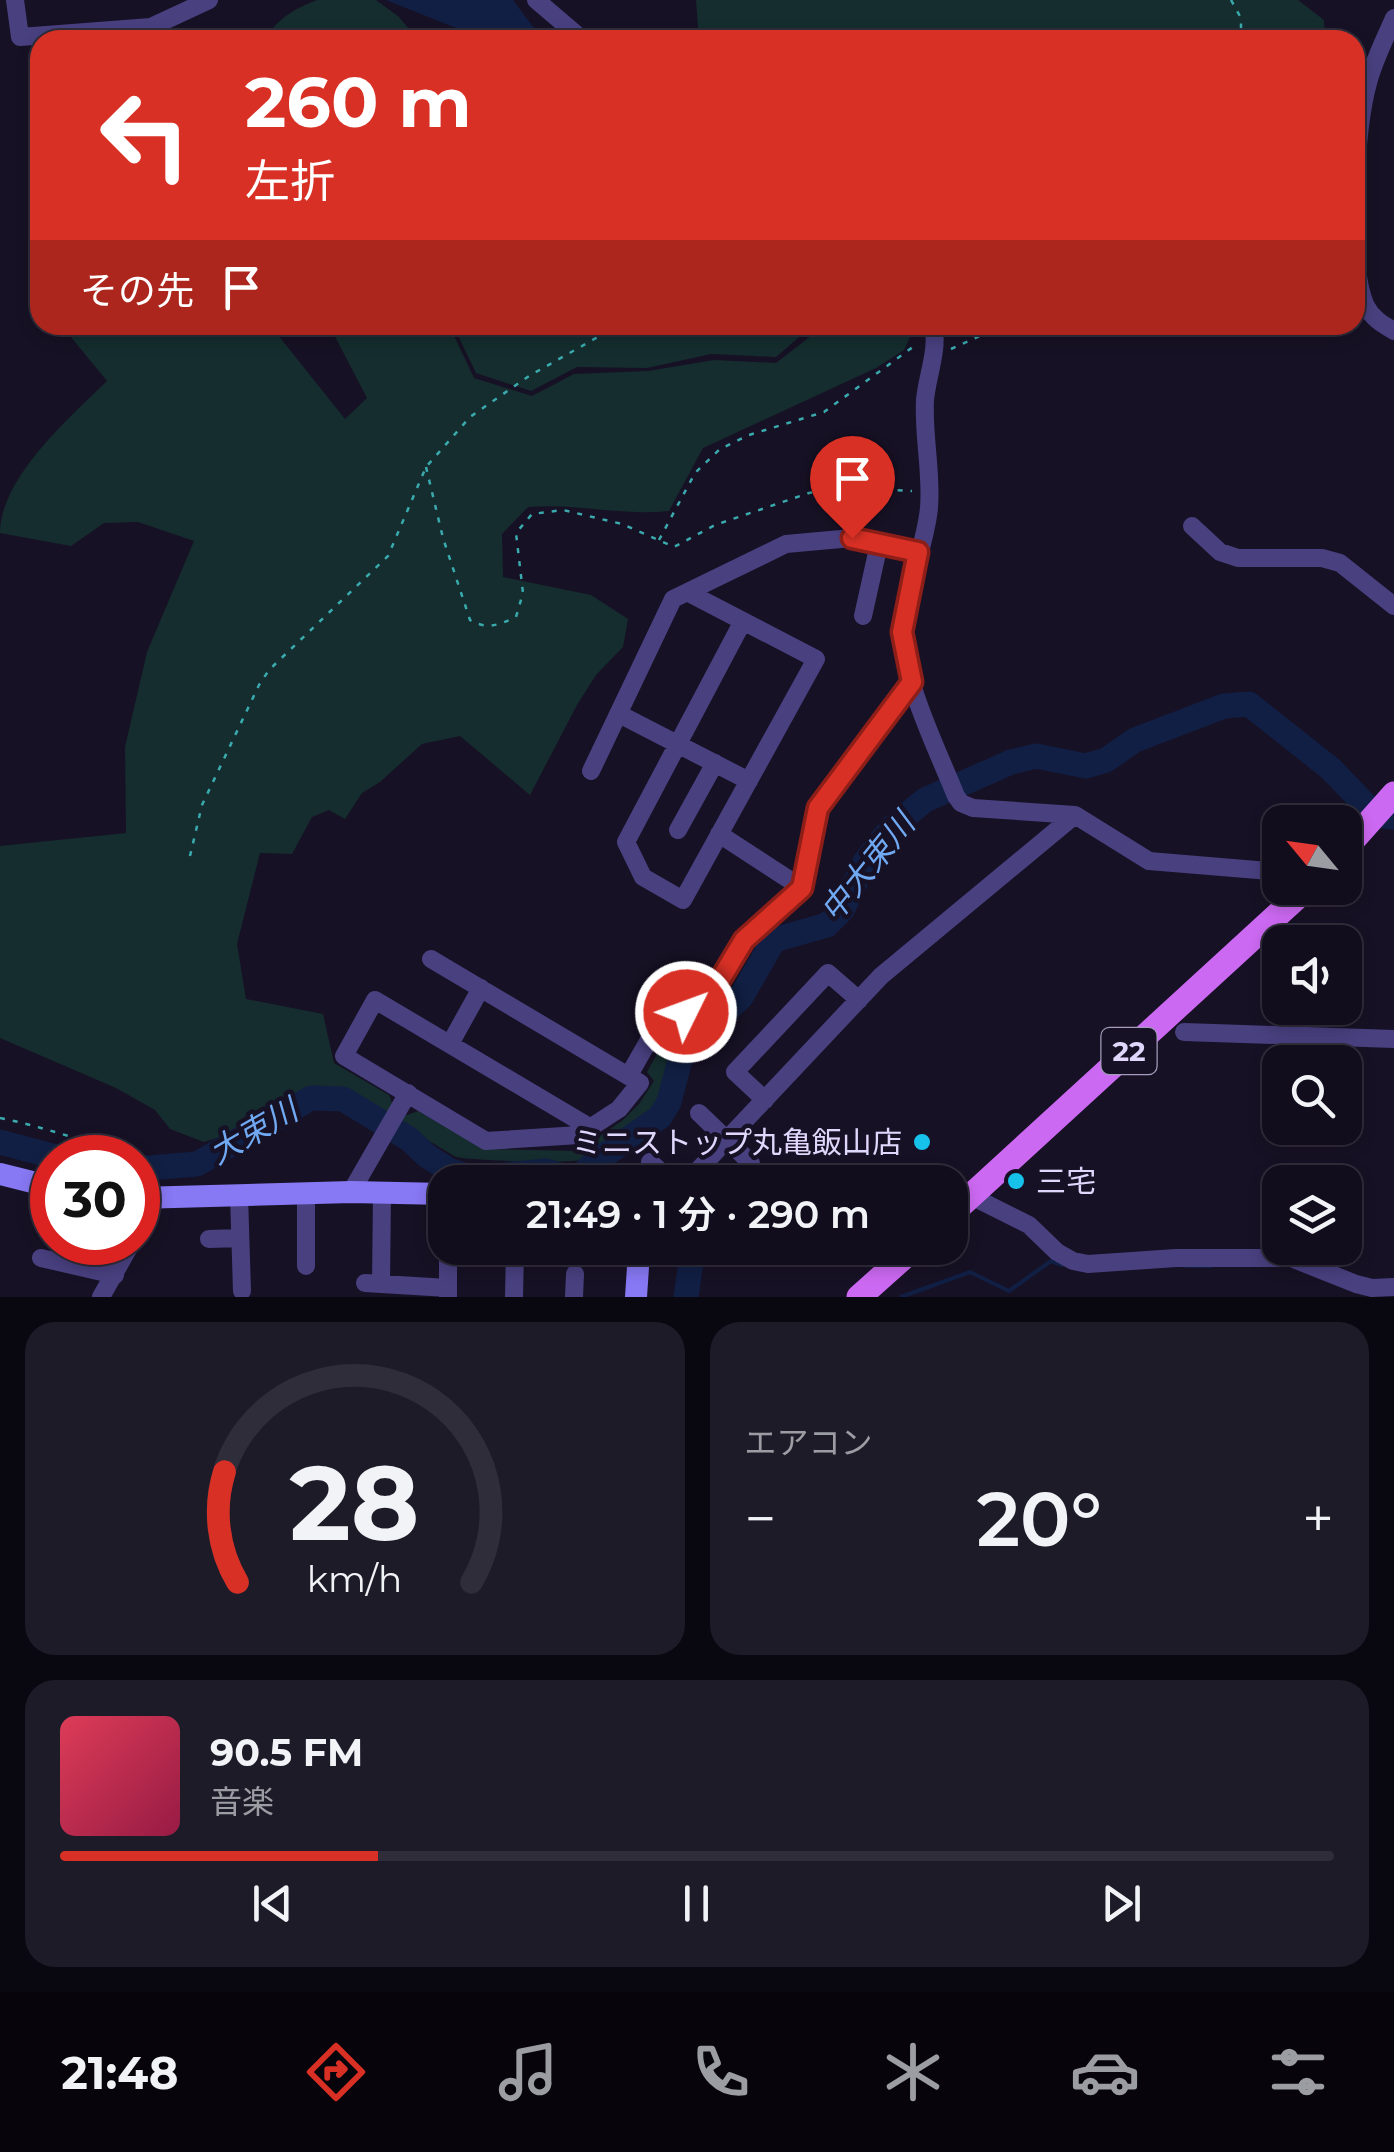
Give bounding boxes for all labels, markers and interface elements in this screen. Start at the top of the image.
text: 260 m [245,59,472,145]
icon: left [80,70,210,200]
text: 左折 [245,153,335,208]
icon: arrive [214,260,269,315]
text: その先 [80,267,194,314]
pin [810,436,895,539]
icon: arrive [825,451,880,506]
water label: 中大束川 [812,803,924,929]
north arrow [1262,805,1362,905]
map controls [1262,805,1362,1265]
button: sound [1262,925,1362,1025]
position arrow [634,960,738,1064]
road number: 22 [1102,1028,1156,1074]
button: search [1262,1045,1362,1145]
water label: 大束川 [202,1089,307,1172]
place label: ミニストップ丸亀飯山店 [572,1124,902,1161]
marker: ミニストップ丸亀飯山店 [911,1131,933,1153]
speed limit sign: 30 [30,1135,160,1265]
place label: 三宅 [1036,1163,1096,1200]
button: layers [1262,1165,1362,1265]
marker: 三宅 [1005,1170,1027,1192]
text: 21:49 · 1 分 · 290 m [526,1191,870,1238]
text: エアコン [745,1423,873,1462]
text: 28 [290,1439,420,1566]
text: 20° [976,1473,1102,1565]
text: − [745,1485,776,1552]
text: + [1302,1485,1334,1552]
text: km/h [307,1557,402,1601]
text: 90.5 FM [210,1729,363,1776]
text: 音楽 [210,1782,274,1821]
icon: previous [245,1876,300,1931]
icon: pause [669,1876,724,1931]
icon: next [1094,1876,1149,1931]
icon: directions [301,2037,371,2107]
icon: music [493,2037,563,2107]
icon: phone [686,2037,756,2107]
icon: climate [878,2037,948,2107]
icon: car [1070,2037,1140,2107]
icon: filters [1263,2037,1333,2107]
text: 21:48 [61,2045,178,2100]

